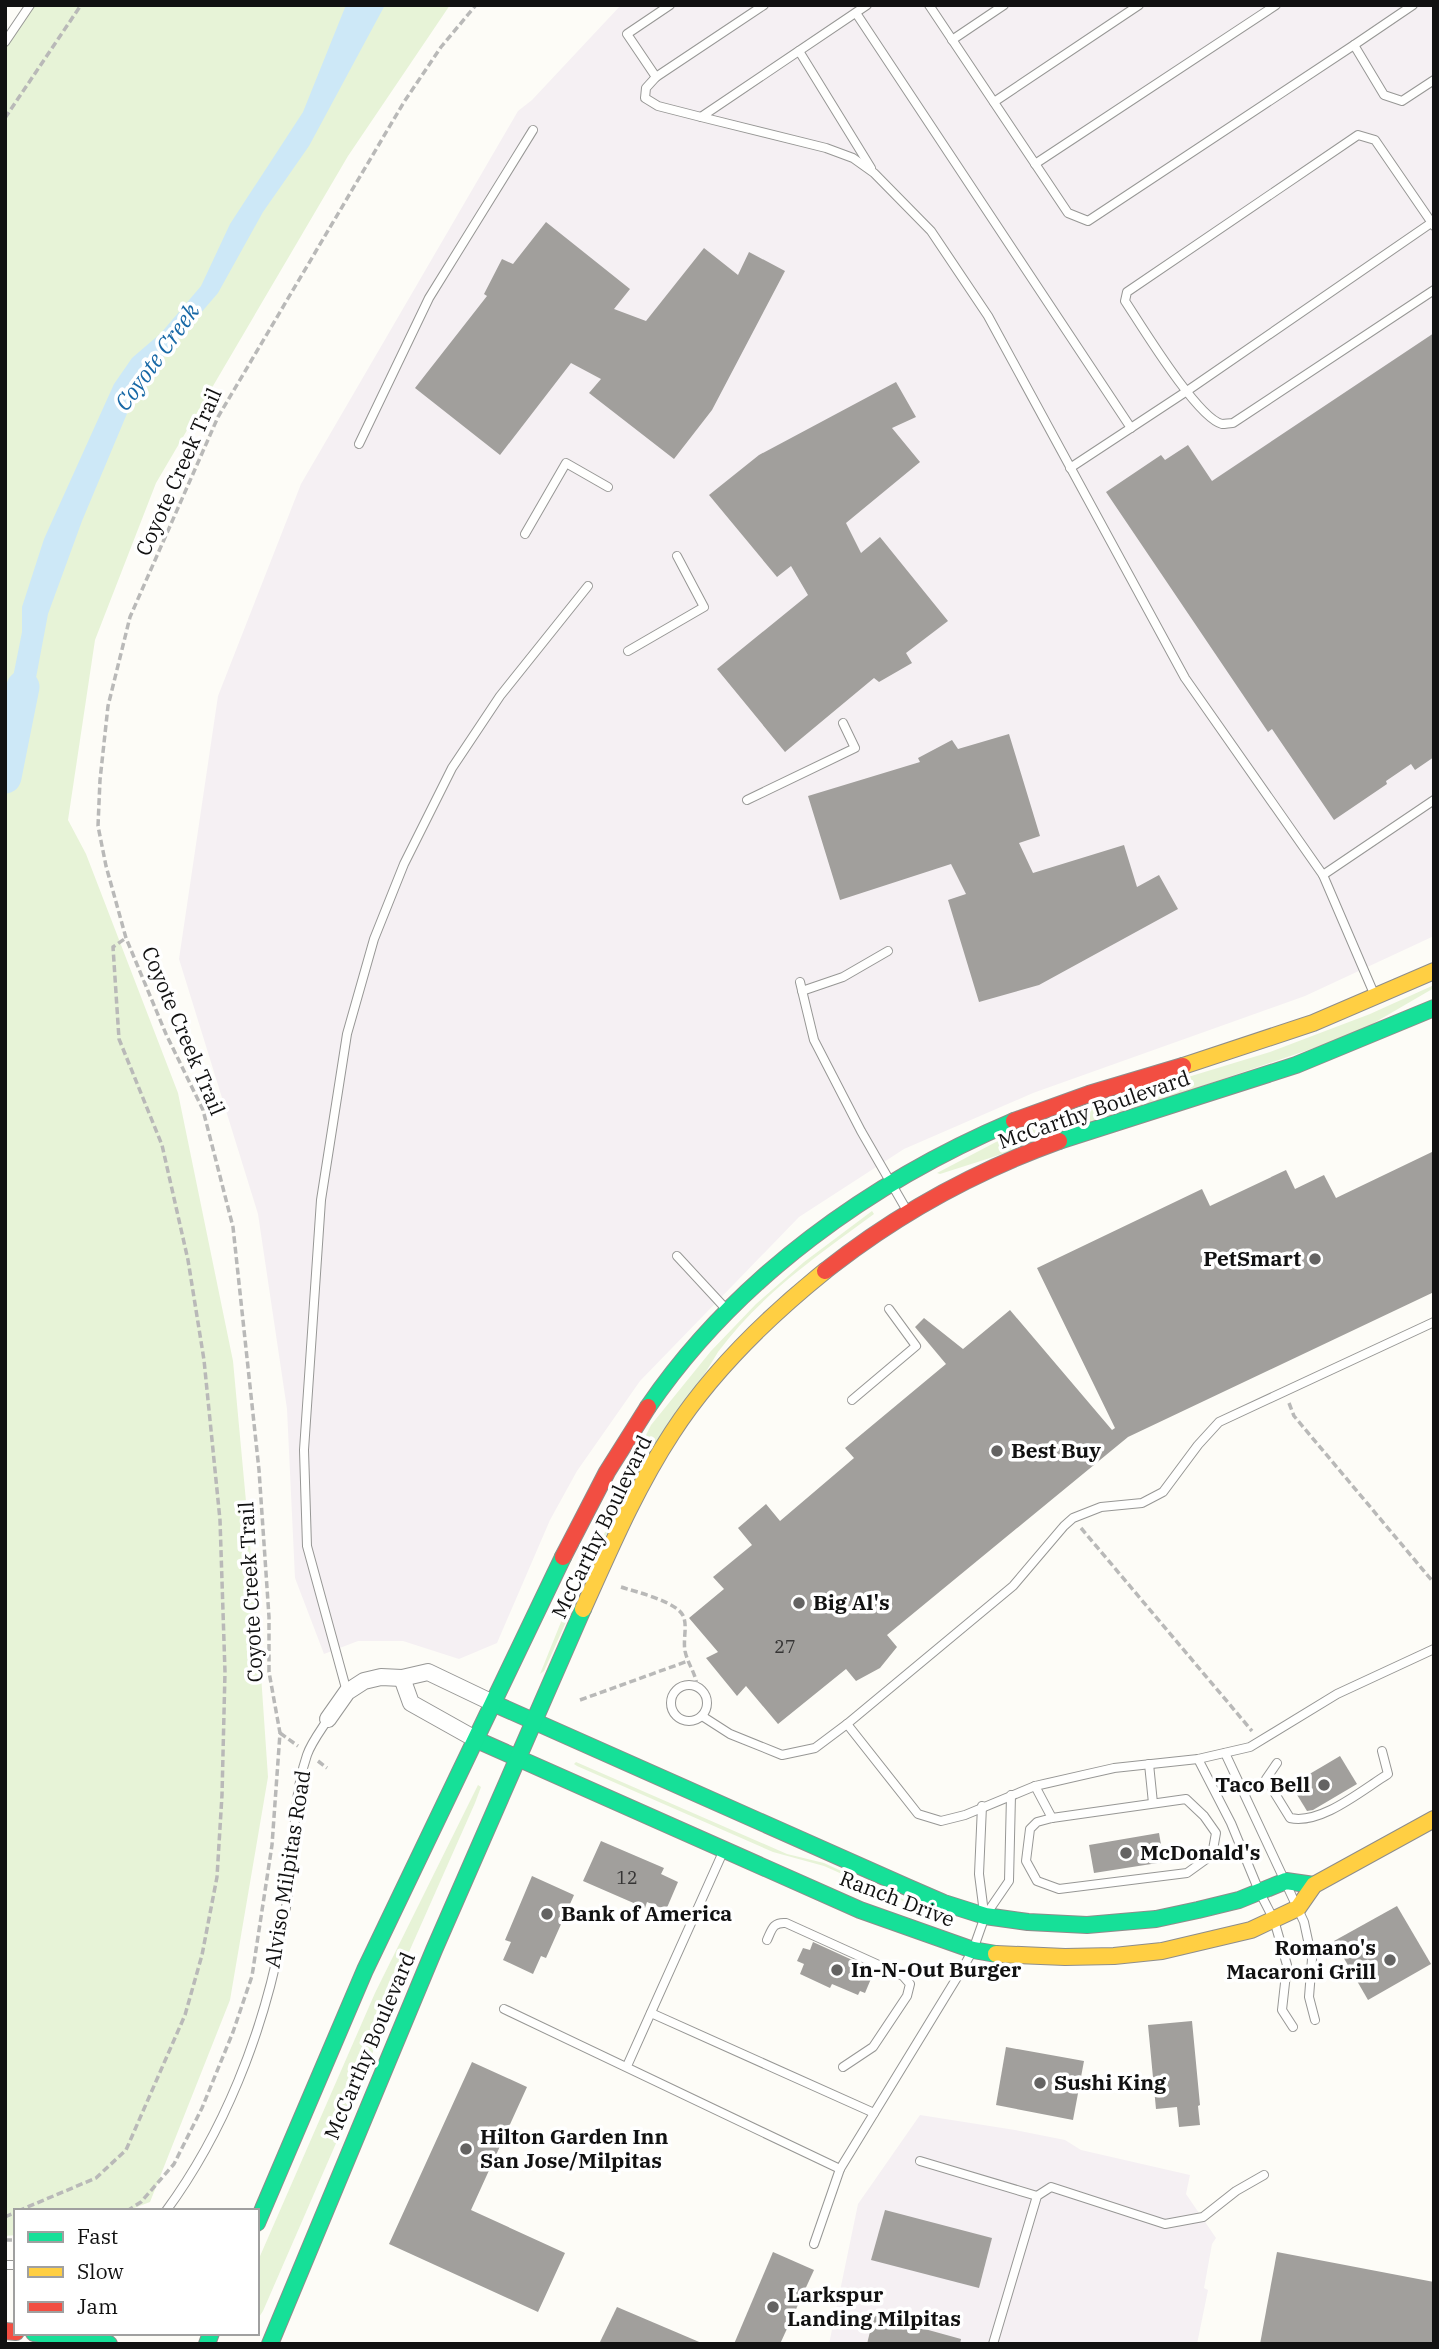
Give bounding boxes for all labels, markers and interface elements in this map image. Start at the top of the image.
water label: Coyote Creek [107,296,206,416]
street label: Coyote Creek Trail [129,383,228,560]
street label: Coyote Creek Trail [136,942,232,1119]
street label: McCarthy Boulevard [994,1063,1193,1155]
place label: PetSmart [1203,1244,1301,1272]
marker: PetSmart [1307,1251,1323,1267]
street label: McCarthy Boulevard [544,1430,658,1623]
place label: Best Buy [1011,1436,1101,1464]
marker: Best Buy [989,1443,1005,1459]
street label: Coyote Creek Trail [231,1501,269,1683]
place label: Big Al's [813,1588,890,1616]
marker: Big Al's [791,1595,807,1611]
house number: 27 [774,1635,796,1658]
street label: Alviso Milpitas Road [258,1768,317,1970]
place label: Taco Bell [1215,1770,1310,1798]
marker: Taco Bell [1316,1777,1332,1793]
place label: McDonald's [1140,1838,1260,1866]
marker: McDonald's [1118,1845,1134,1861]
street label: Ranch Drive [836,1863,959,1933]
house number: 12 [616,1866,638,1889]
place label: Bank of America [561,1899,732,1927]
marker: Bank of America [539,1906,555,1922]
place label: Romano's Macaroni Grill [1226,1933,1376,1985]
street label: McCarthy Boulevard [317,1947,421,2144]
marker: Romano's Macaroni Grill [1382,1952,1398,1968]
place label: In-N-Out Burger [851,1955,1022,1983]
marker: In-N-Out Burger [829,1962,845,1978]
place label: Sushi King [1054,2068,1167,2096]
marker: Sushi King [1032,2075,1048,2091]
place label: Hilton Garden Inn San Jose/Milpitas [480,2122,668,2174]
marker: Hilton Garden Inn San Jose/Milpitas [458,2141,474,2157]
legend [14,2209,259,2335]
text: Fast [77,2222,118,2250]
text: Slow [77,2257,124,2285]
place label: Larkspur Landing Milpitas [787,2280,961,2332]
text: Jam [77,2292,118,2320]
marker: Larkspur Landing Milpitas [765,2299,781,2315]

